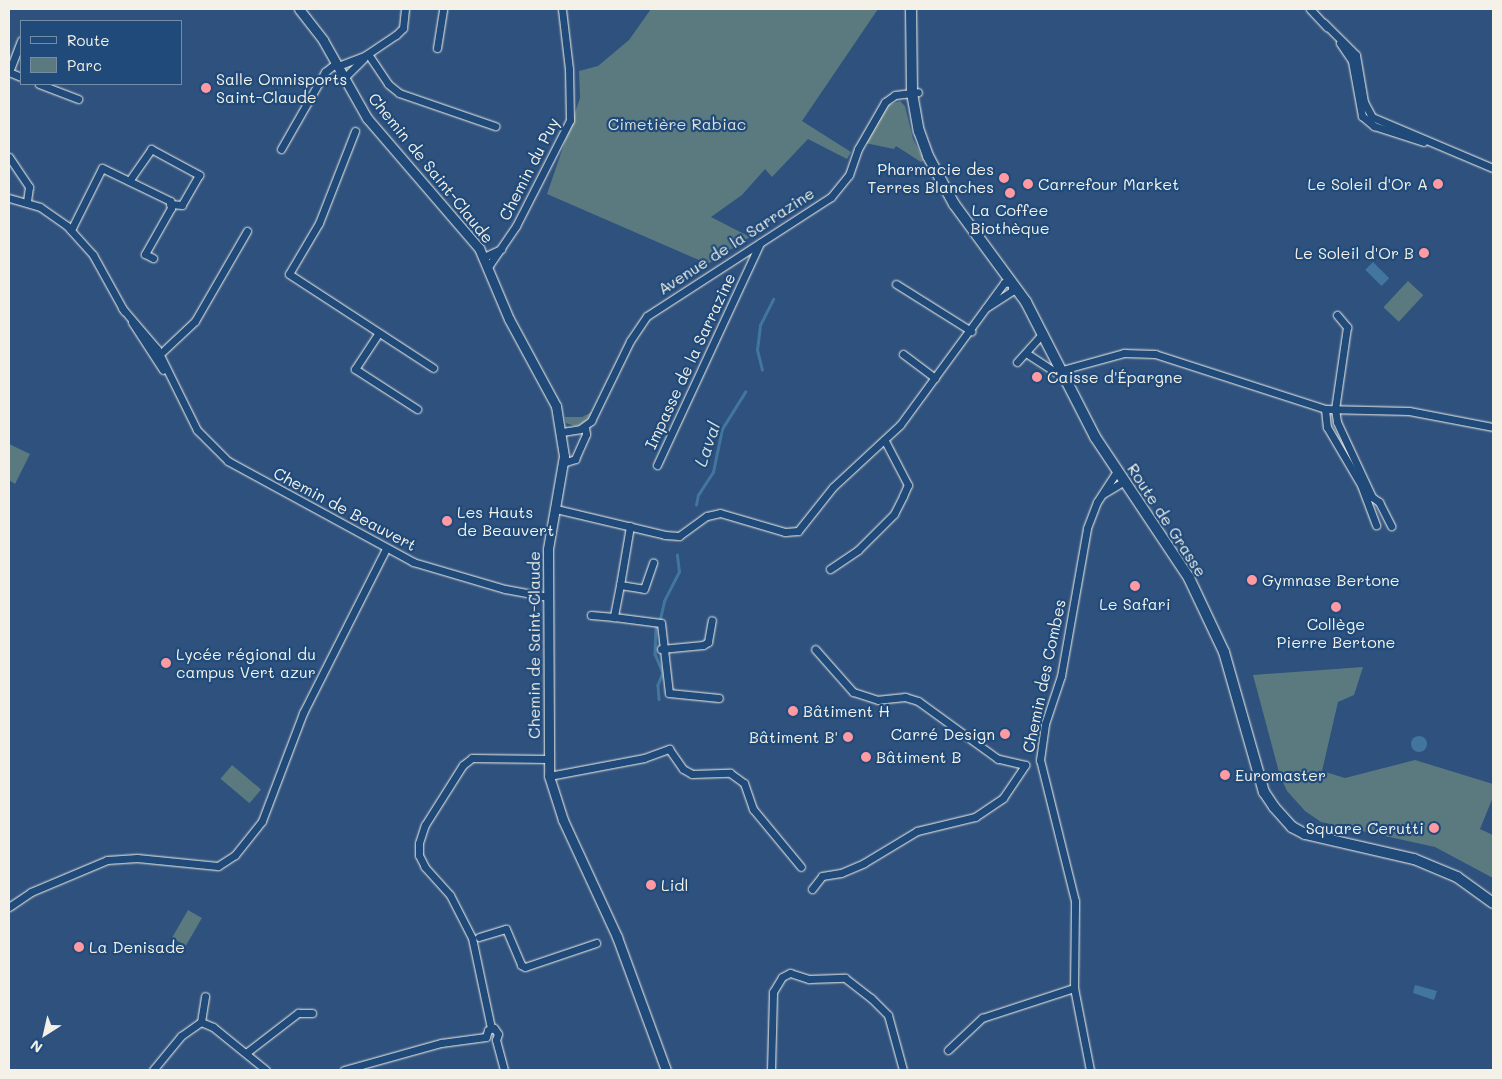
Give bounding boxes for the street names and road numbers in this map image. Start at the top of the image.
street label: Chemin de Saint-Claude [364,89,498,247]
street label: Chemin du Puy [495,114,563,224]
street label: Avenue de la Sarrazine [654,183,818,299]
street label: Impasse de la Sarrazine [641,270,739,452]
street label: Route de Grasse [1123,460,1211,580]
street label: Chemin de Beauvert [270,463,420,555]
street label: Chemin de Saint-Claude [524,551,544,739]
street label: Chemin des Combes [1018,597,1070,755]

